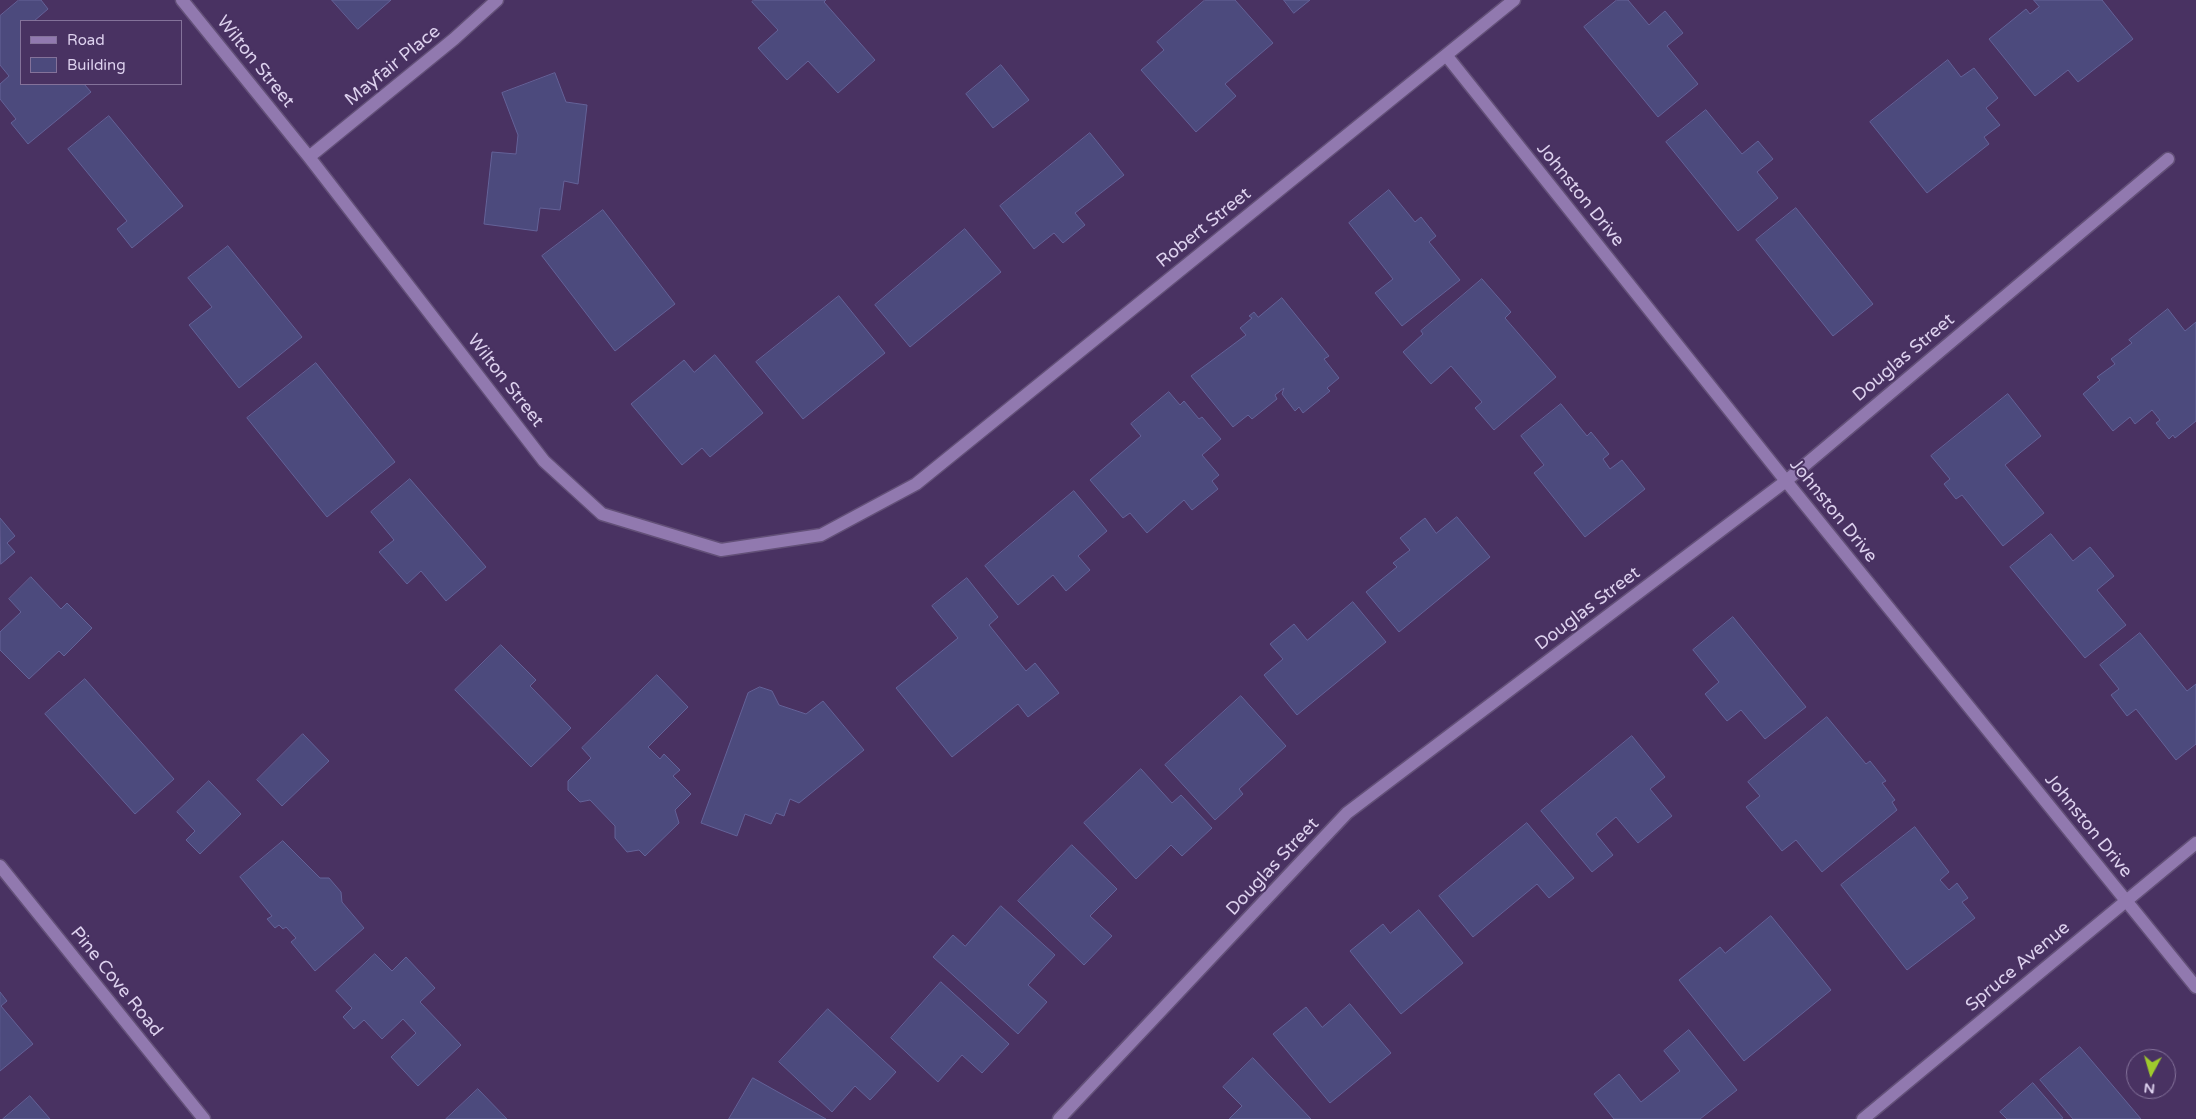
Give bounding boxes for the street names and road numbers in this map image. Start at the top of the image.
street label: Wilton Street [211,12,299,112]
street label: Mayfair Place [341,21,445,111]
street label: Johnston Drive [1531,139,1629,251]
street label: Robert Street [1152,183,1256,273]
street label: Douglas Street [1849,309,1959,407]
street label: Wilton Street [462,330,548,432]
street label: Johnston Drive [1784,455,1882,567]
street label: Douglas Street [1531,563,1645,655]
street label: Johnston Drive [2039,770,2137,882]
street label: Douglas Street [1222,814,1324,920]
street label: Spruce Avenue [1962,917,2074,1017]
street label: Pine Cove Road [65,923,167,1041]

